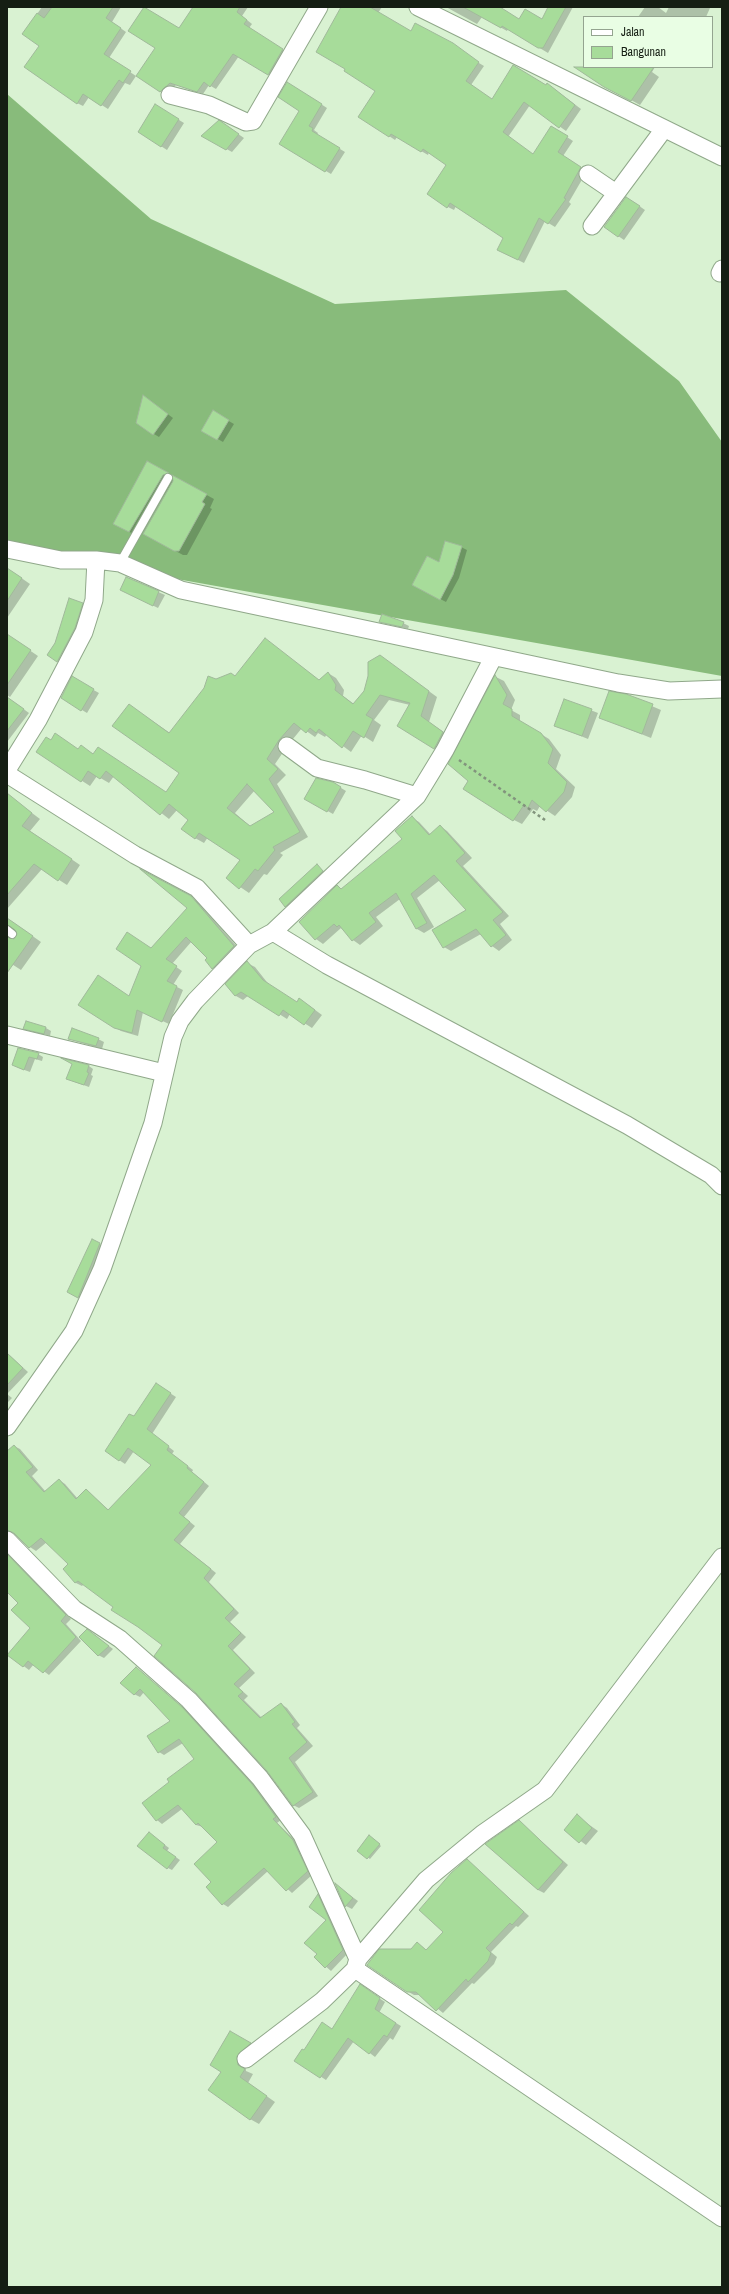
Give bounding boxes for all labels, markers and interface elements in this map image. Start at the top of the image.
legend [583,16,713,68]
text: Jalan [621,24,645,40]
text: Bangunan [621,44,666,60]

